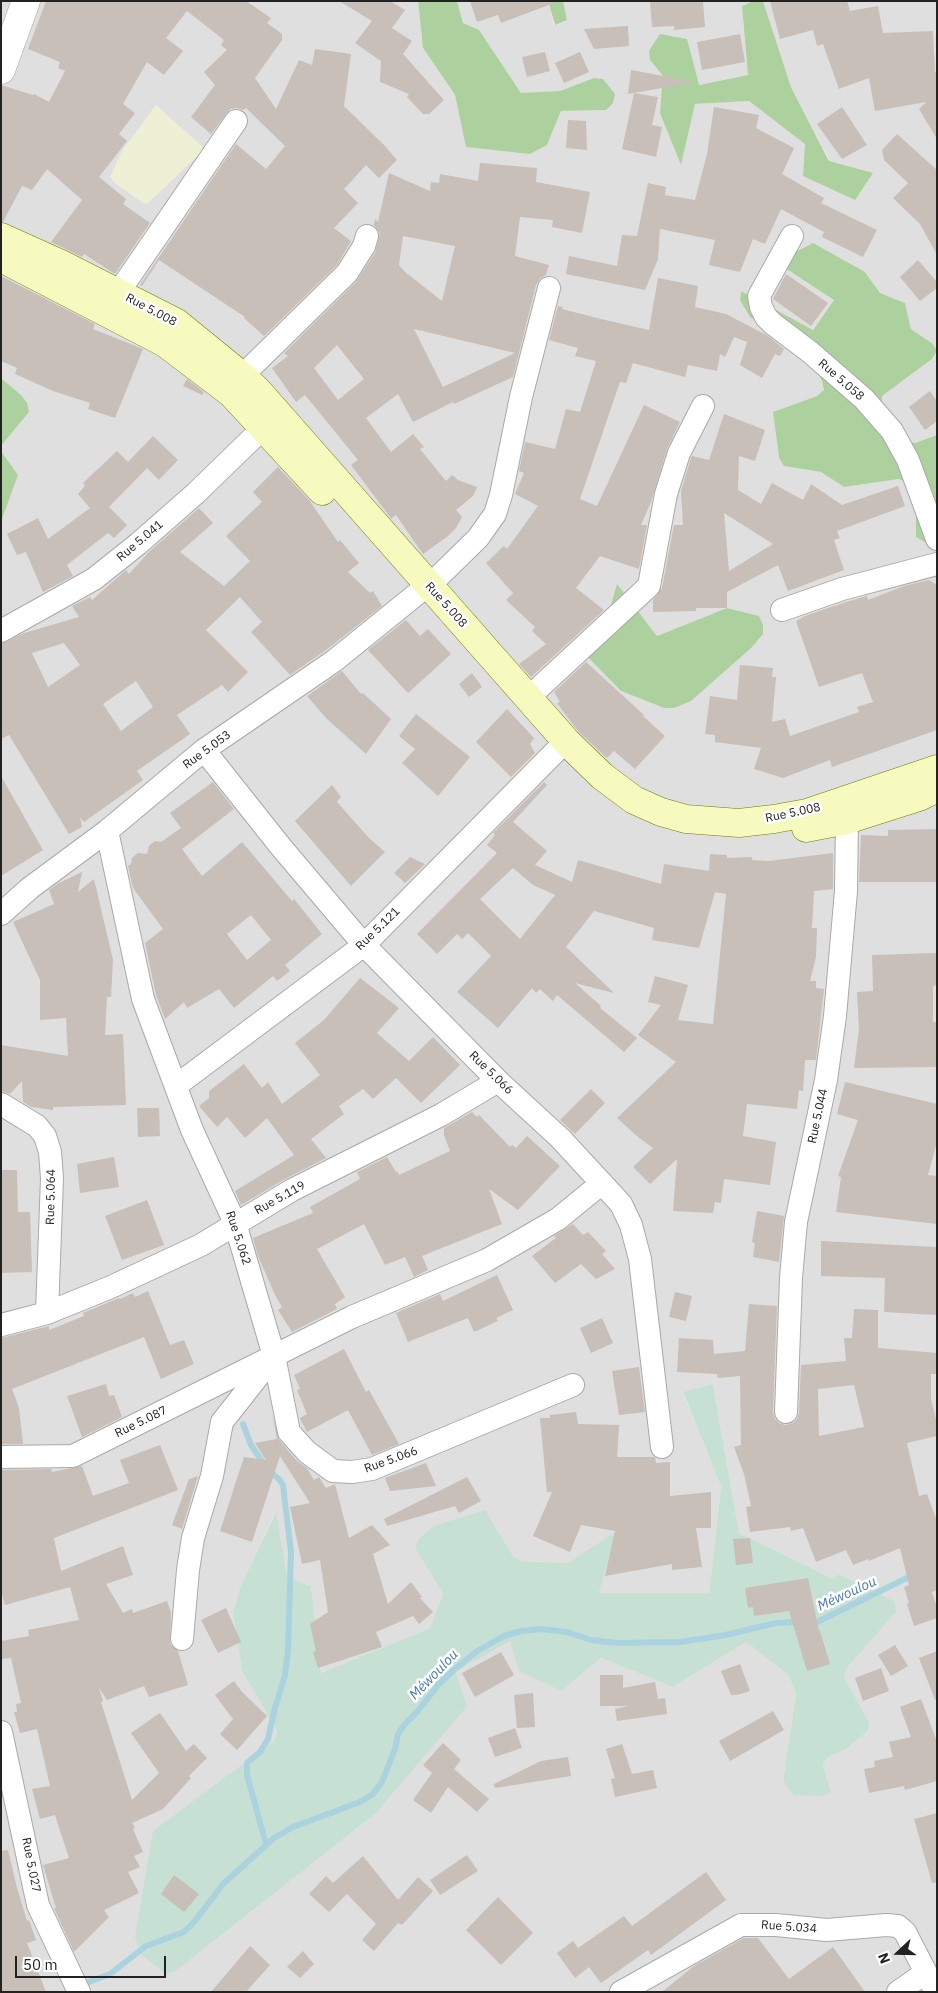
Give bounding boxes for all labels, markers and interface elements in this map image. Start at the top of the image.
street label: Rue 5.008 [123,291,179,329]
street label: Rue 5.058 [815,356,867,404]
street label: Rue 5.041 [114,517,166,565]
street label: Rue 5.008 [422,579,470,631]
street label: Rue 5.053 [180,728,234,772]
street label: Rue 5.008 [764,800,822,826]
street label: Rue 5.121 [353,904,403,954]
street label: Rue 5.066 [466,1048,516,1098]
street label: Rue 5.044 [805,1087,831,1145]
street label: Rue 5.064 [43,1169,59,1225]
street label: Rue 5.119 [252,1178,308,1218]
street label: Rue 5.062 [223,1209,253,1267]
street label: Rue 5.087 [113,1403,169,1441]
street label: Rue 5.066 [362,1444,420,1476]
water label: Méwoulou [815,1573,879,1615]
water label: Méwoulou [406,1646,462,1704]
street label: Rue 5.027 [19,1836,43,1894]
street label: Rue 5.034 [761,1918,817,1936]
north arrow [873,1928,923,1978]
scale bar [18,1946,169,1978]
text: N [874,1950,894,1966]
text: 50 m [23,1955,58,1974]

